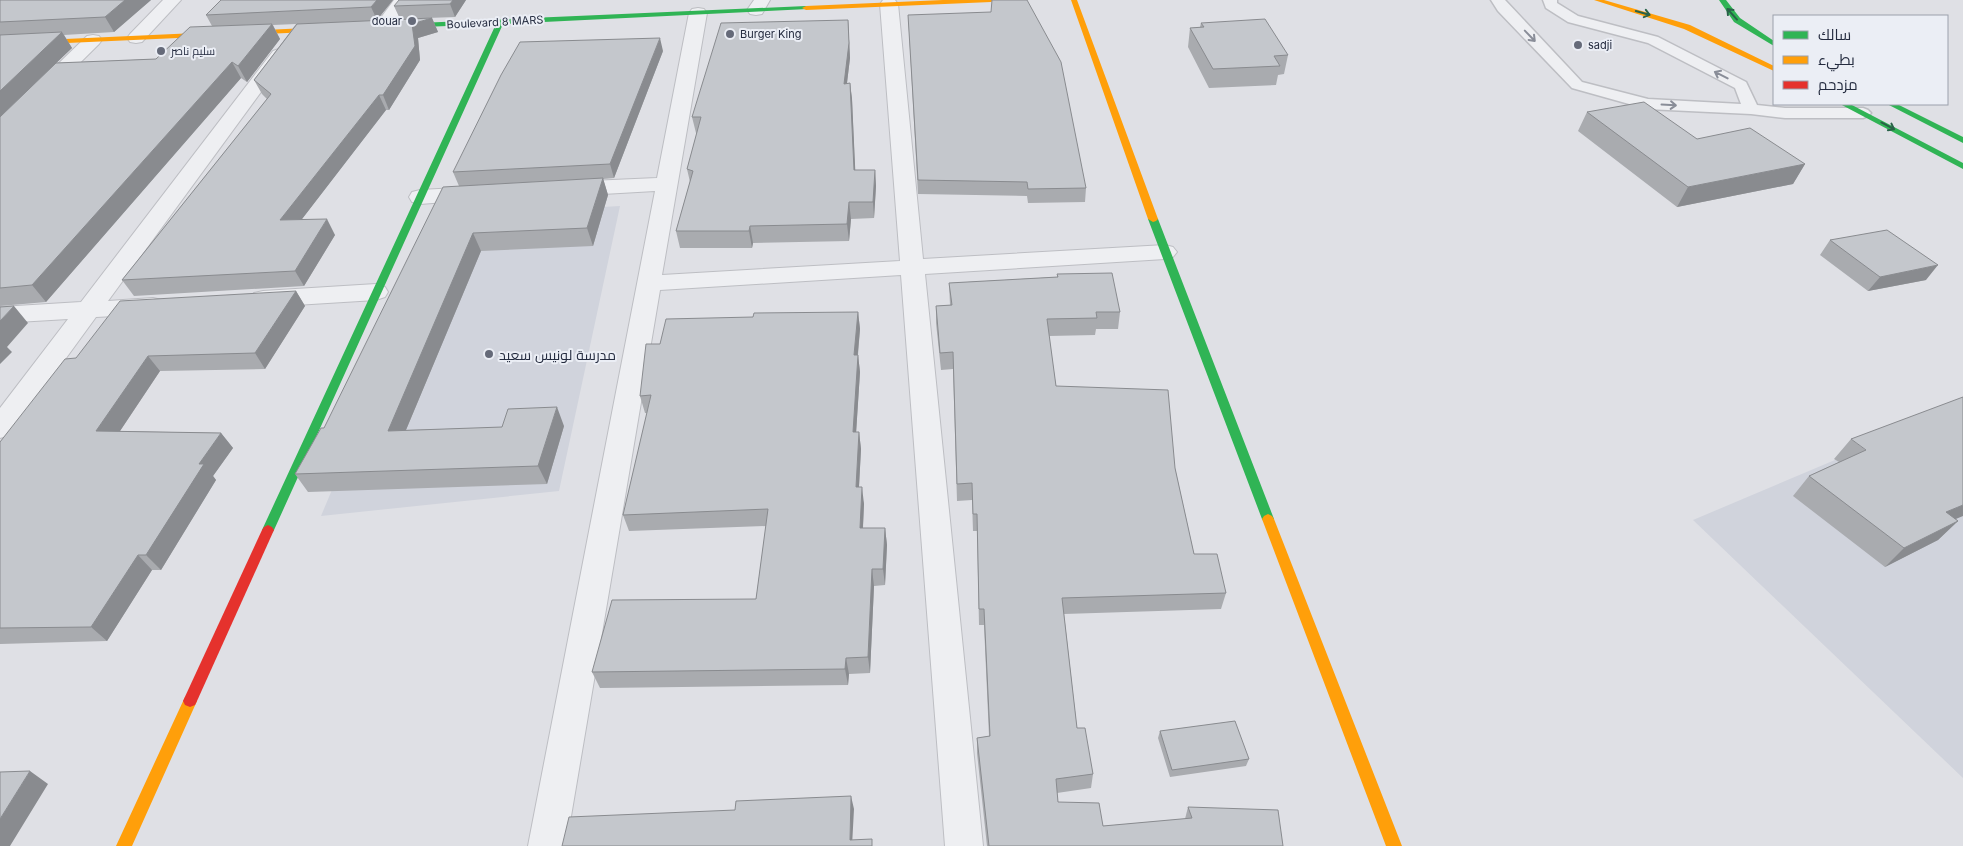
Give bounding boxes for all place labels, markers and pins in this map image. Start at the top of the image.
place label: douar [372,14,402,28]
marker: douar [406,15,418,27]
place label: Burger King [740,27,802,41]
marker: Burger King [724,28,736,40]
place label: sadji [1588,38,1612,52]
marker: sadji [1572,39,1584,51]
place label: سليم ناصر [170,44,215,59]
marker: سليم ناصر [155,45,167,57]
place label: مدرسة لونيس سعيد [499,346,616,363]
marker: مدرسة لونيس سعيد [483,348,495,360]

